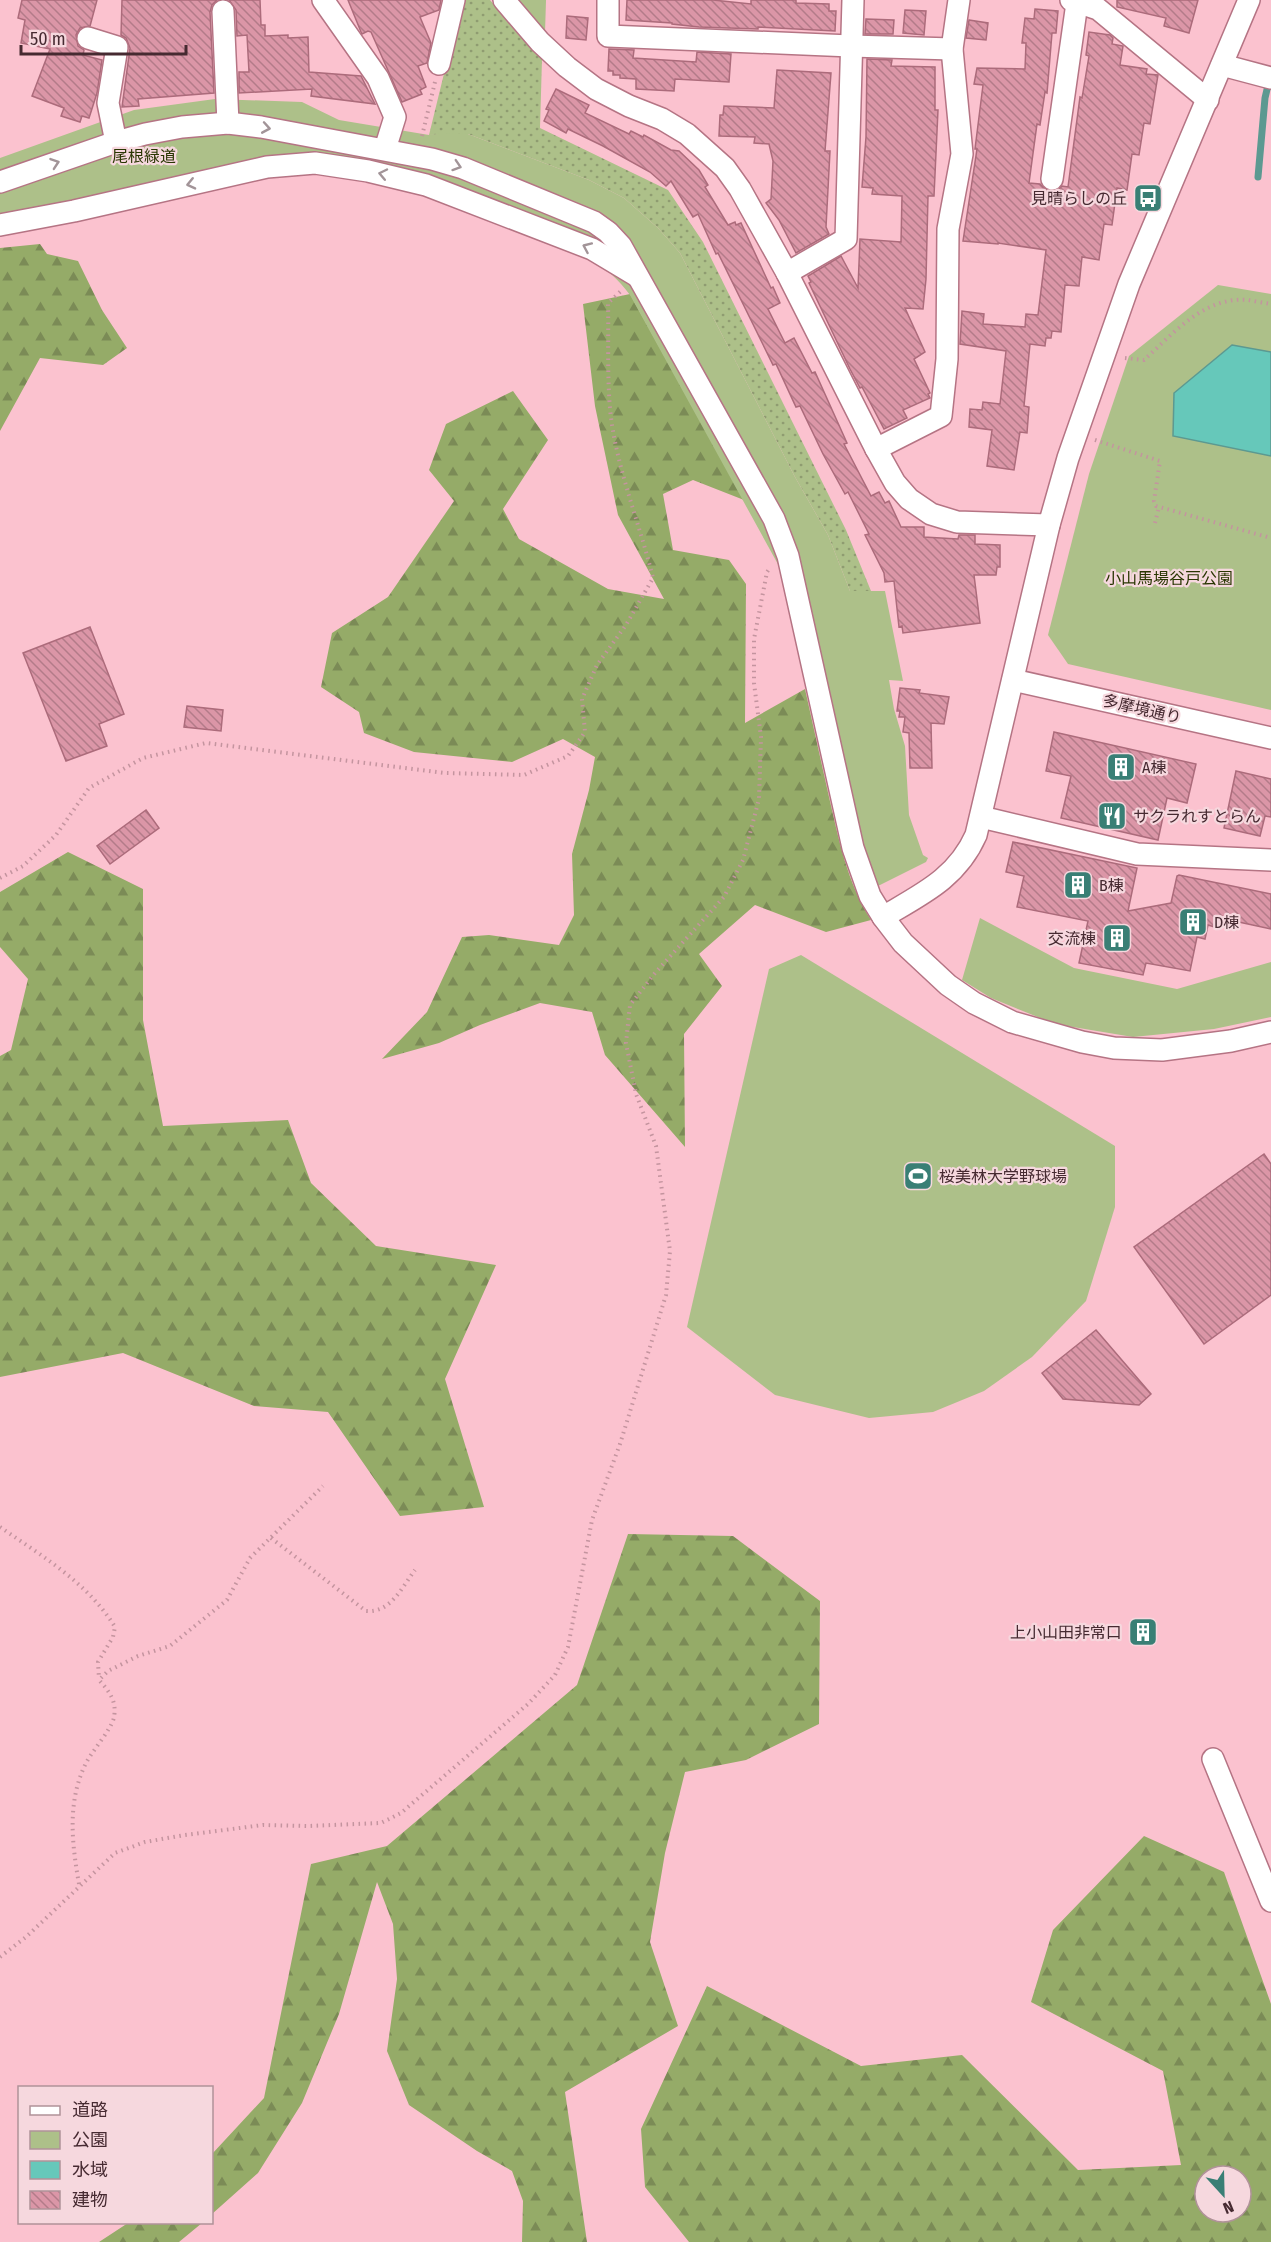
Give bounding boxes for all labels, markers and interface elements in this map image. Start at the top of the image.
scale bar [21,18,186,56]
text: 50 m [30,28,66,50]
one-way arrow [260,121,270,134]
park label: 尾根緑道 [112,147,176,166]
one-way arrow [49,157,60,170]
one-way arrow [451,159,462,172]
one-way arrow [379,168,389,181]
one-way arrow [187,176,197,189]
bus stop icon: 見晴らしの丘 [1132,182,1164,214]
place label: 見晴らしの丘 [1031,189,1127,208]
one-way arrow [582,242,593,254]
park label: 小山馬場谷戸公園 [1105,569,1233,588]
street label: 多摩境通り [1101,691,1183,727]
building icon: A棟 [1105,751,1137,783]
place label: A棟 [1142,758,1166,777]
restaurant icon: サクラれすとらん [1096,800,1128,832]
place label: サクラれすとらん [1133,807,1261,826]
building icon: B棟 [1062,869,1094,901]
place label: B棟 [1099,876,1124,895]
building icon: D棟 [1177,906,1209,938]
place label: D棟 [1214,913,1239,932]
building icon: 交流棟 [1101,922,1133,954]
place label: 交流棟 [1048,929,1096,948]
sports icon: 桜美林大学野球場 [902,1160,934,1192]
place label: 桜美林大学野球場 [939,1167,1067,1186]
building icon: 上小山田非常口 [1127,1616,1159,1648]
place label: 上小山田非常口 [1010,1623,1122,1642]
legend [18,2086,213,2224]
text: 道路 [72,2099,108,2121]
text: 公園 [72,2129,108,2151]
text: 水域 [72,2159,108,2181]
north arrow [1193,2164,1253,2224]
text: 建物 [72,2189,108,2211]
text: N [1220,2197,1236,2218]

